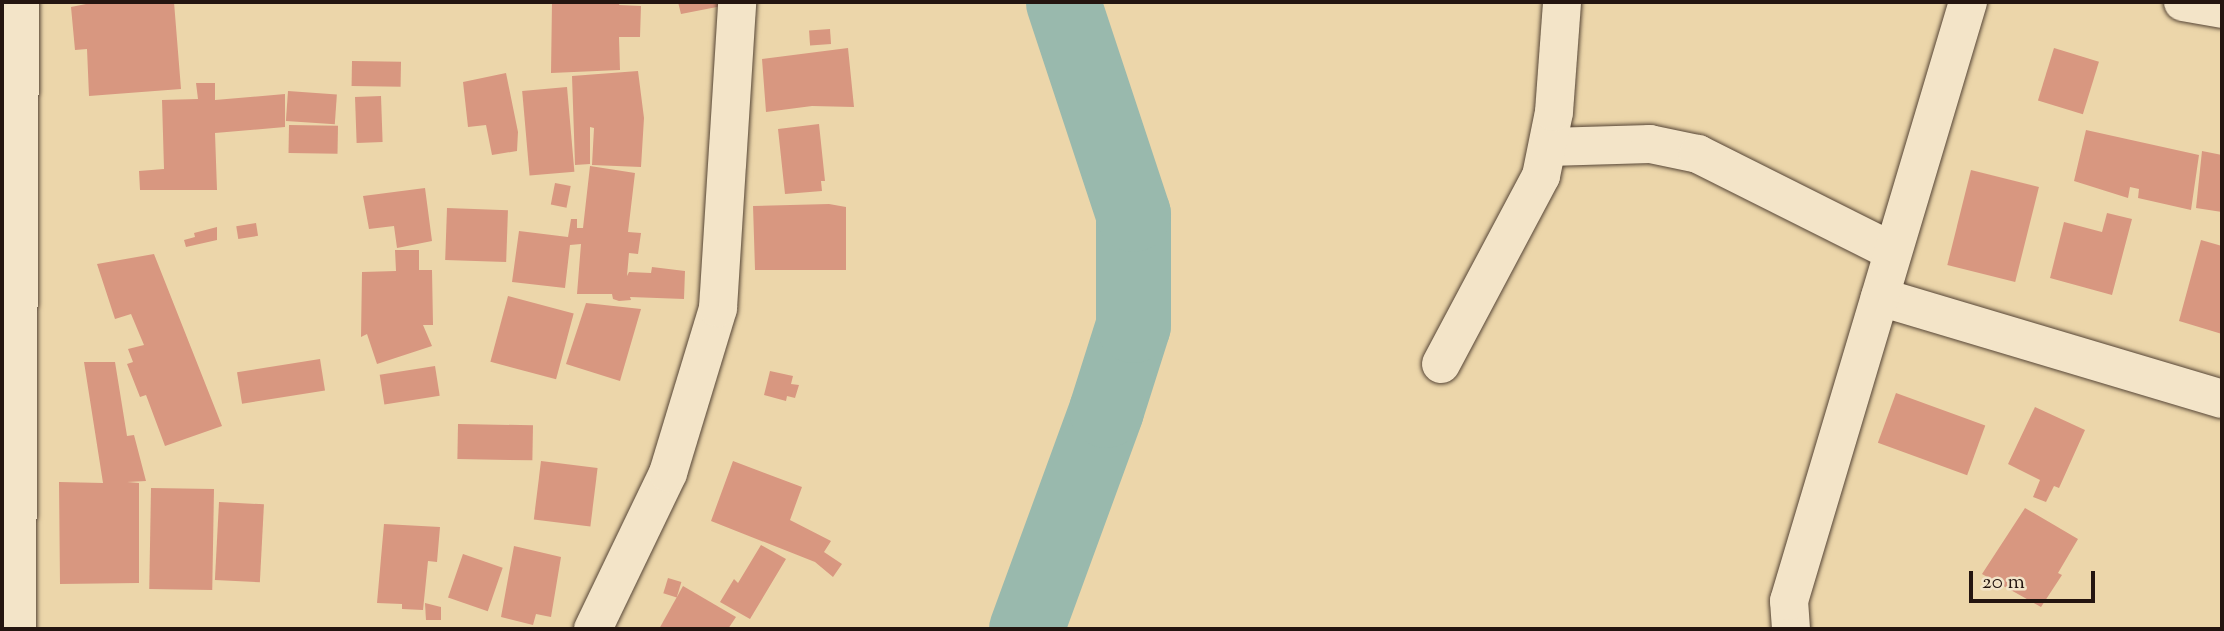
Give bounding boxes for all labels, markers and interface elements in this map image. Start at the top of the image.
scale bar [1972,558,2098,602]
text: 20 m [1982,568,2025,598]

